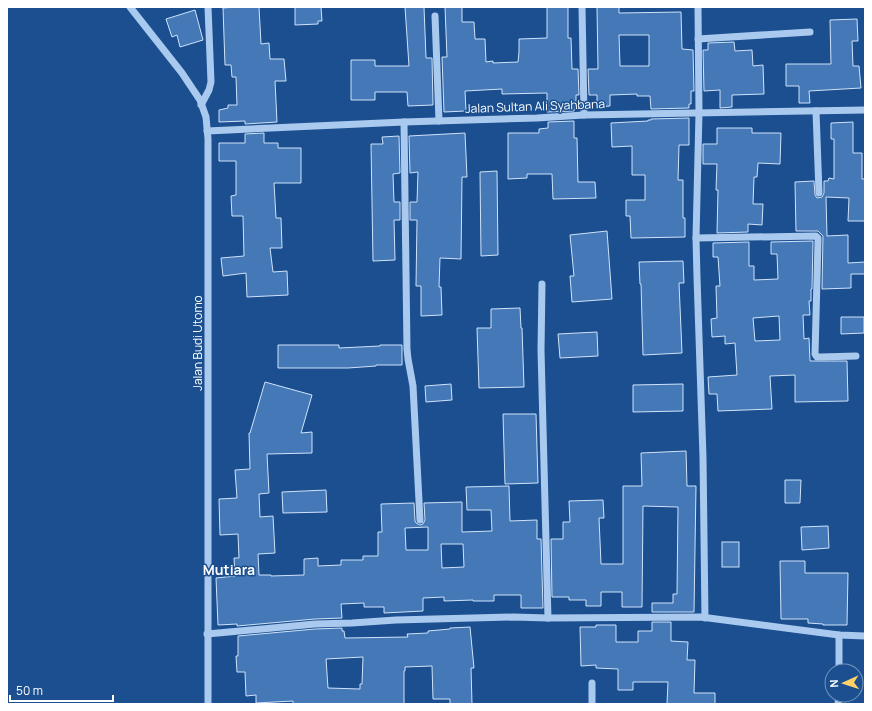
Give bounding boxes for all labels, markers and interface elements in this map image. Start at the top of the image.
street label: Jalan Sultan Ali Syahbana [465,95,605,117]
street label: Jalan Budi Utomo [189,295,206,391]
district label: Mutiara [203,560,255,579]
north arrow [824,663,864,703]
scale bar [10,677,113,703]
text: N [826,679,841,688]
text: 50 m [16,682,43,699]

